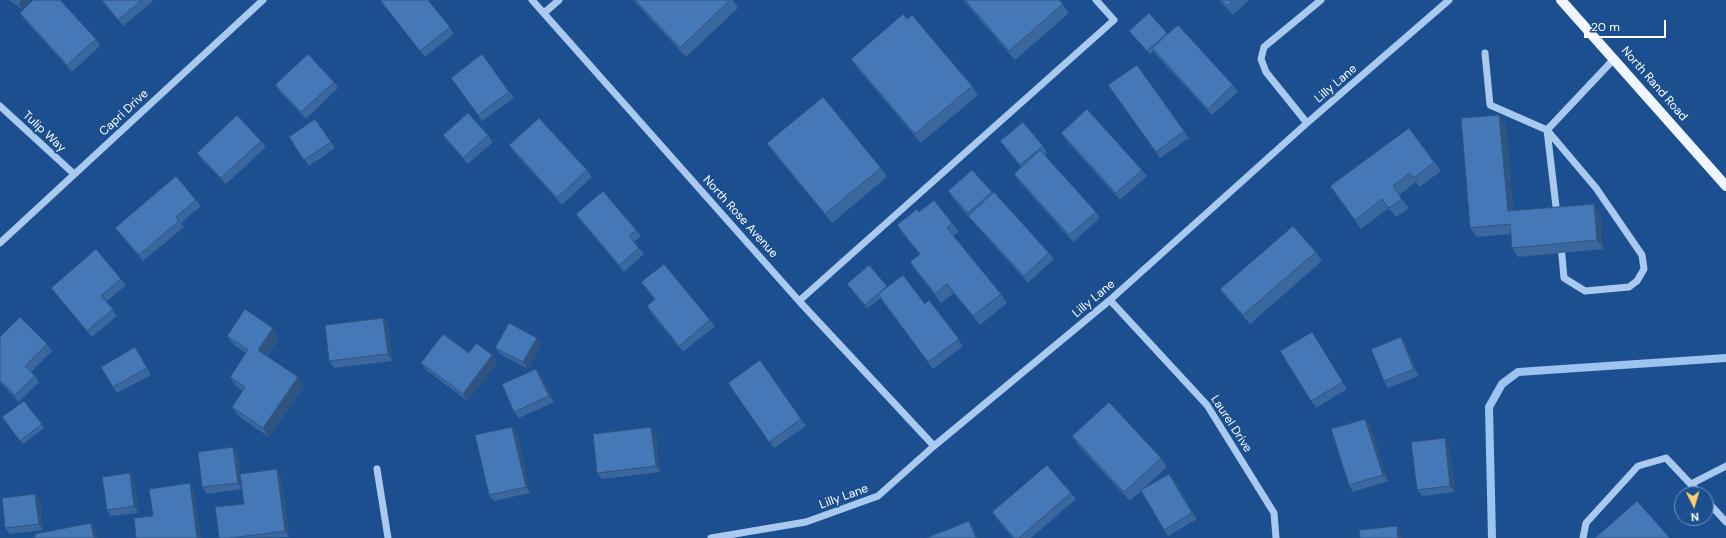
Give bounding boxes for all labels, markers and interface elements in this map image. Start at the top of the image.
scale bar [1586,12,1668,38]
text: 20 m [1591,19,1620,35]
street label: North Rand Road [1618,44,1690,124]
street label: Lilly Lane [1312,62,1360,106]
street label: Capri Drive [97,87,151,139]
street label: Tulip Way [20,109,68,155]
street label: North Rose Avenue [699,173,781,261]
street label: Lilly Lane [1070,277,1118,321]
street label: Laurel Drive [1207,393,1255,455]
street label: Lilly Lane [818,482,870,512]
north arrow [1674,486,1714,526]
text: N [1690,510,1700,524]

